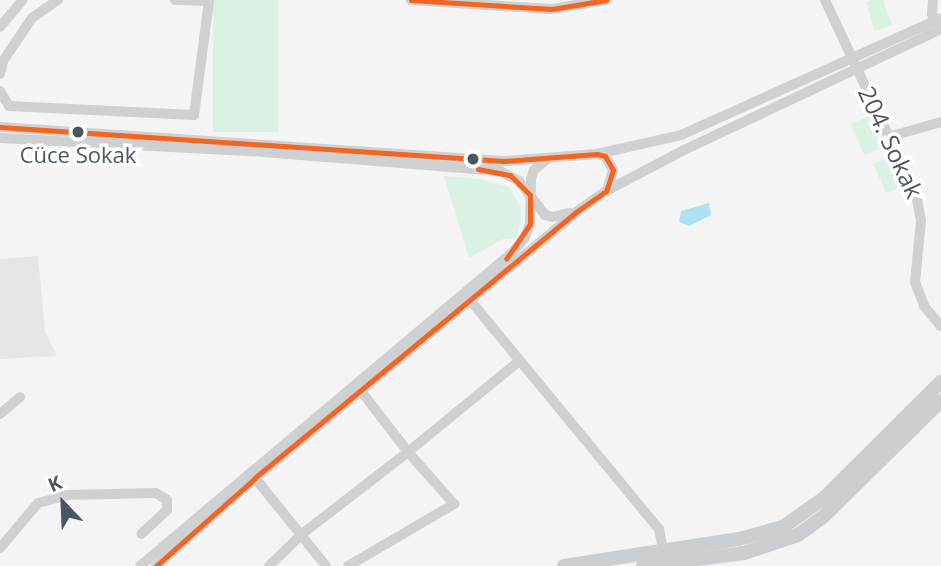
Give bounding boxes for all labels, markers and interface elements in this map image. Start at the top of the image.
street label: 204. Sokak [853,82,929,202]
marker: Cüce Sokak [71,125,85,139]
place label: Cüce Sokak [20,142,136,168]
unlabelled marker [466,152,480,166]
north arrow [28,468,98,538]
text: K [44,469,66,498]

